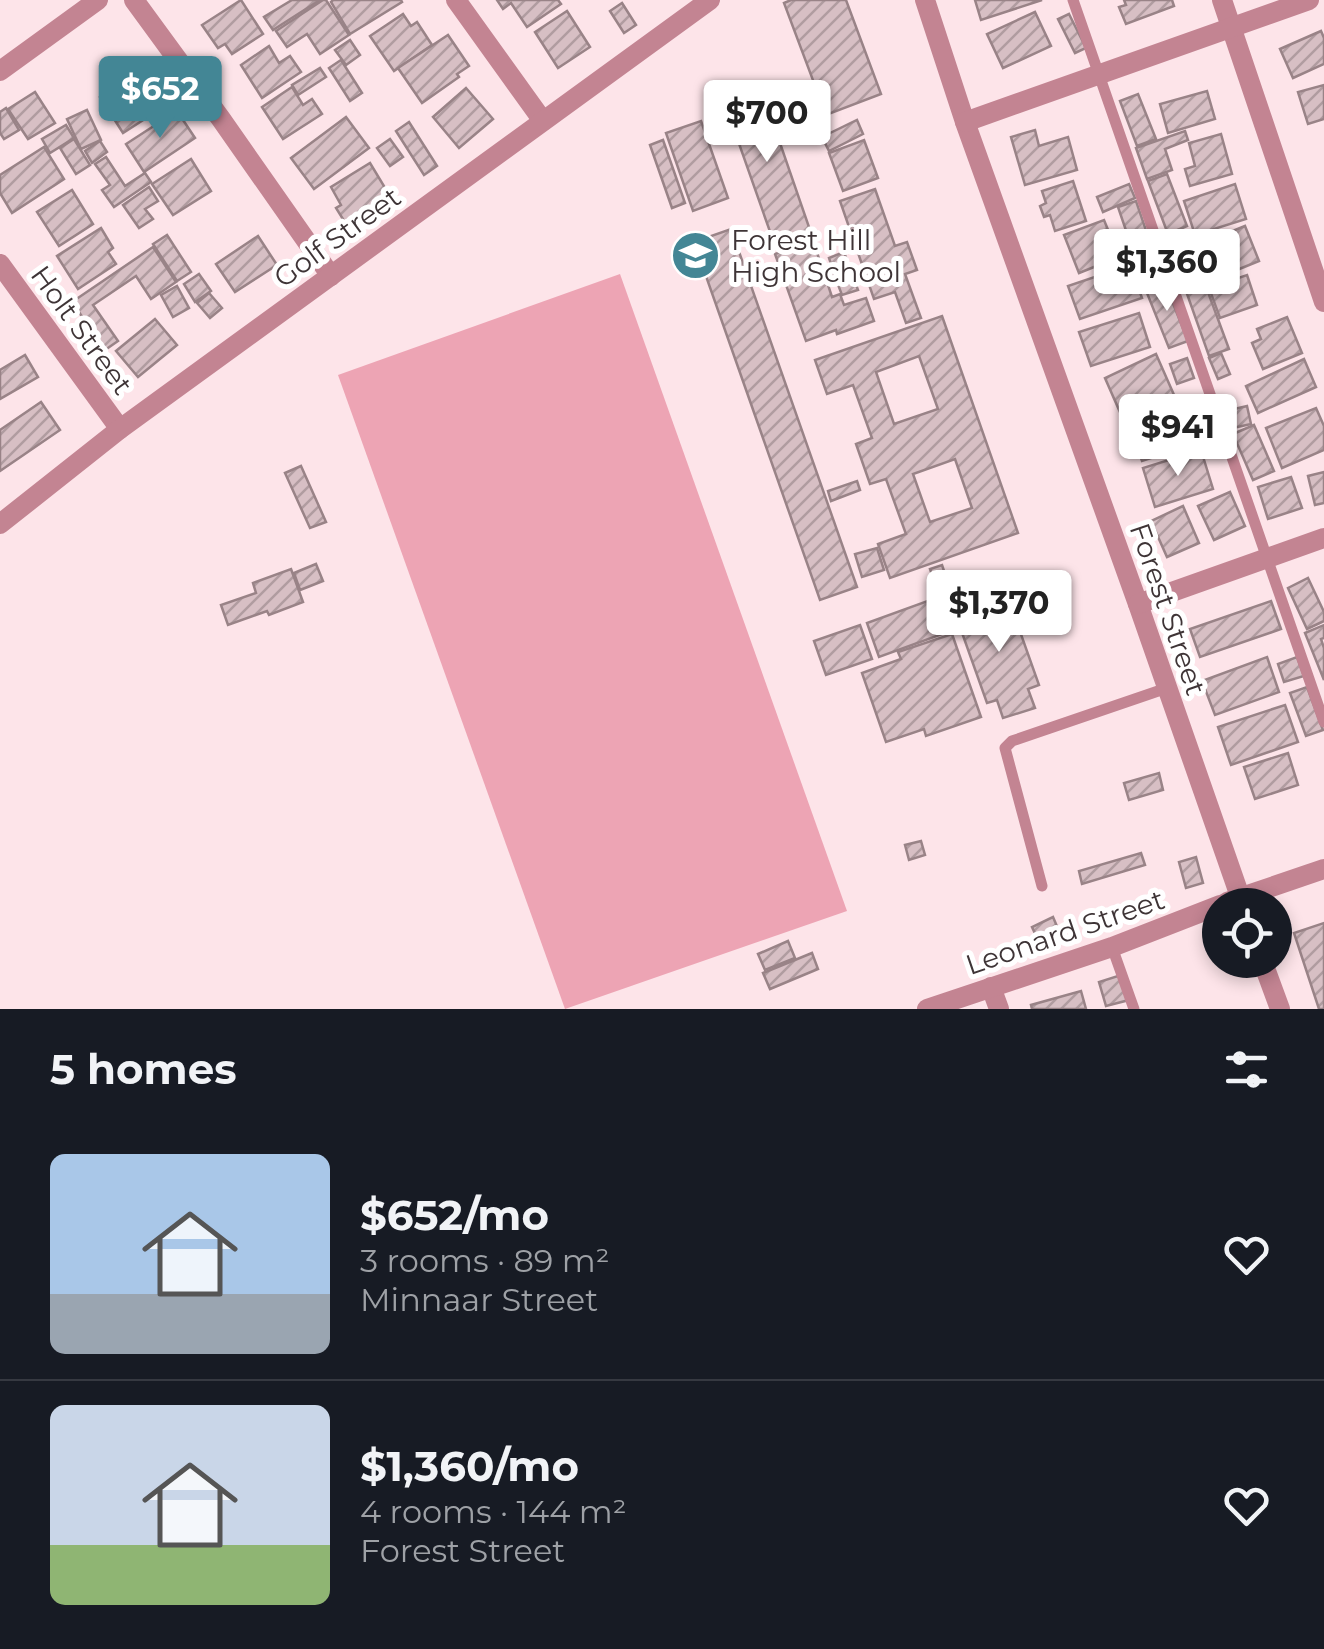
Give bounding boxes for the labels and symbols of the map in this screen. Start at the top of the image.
pin: $652 [101,56,219,141]
pin: $700 [708,80,826,165]
street label: Golf Street [267,180,407,294]
place label: Forest Hill High School [731,223,901,289]
pin: $1,360 [1086,229,1248,314]
school or university icon: Forest Hill High School [670,230,722,282]
street label: Holt Street [24,259,140,401]
pin: $941 [1119,394,1237,479]
street label: Forest Street [1123,519,1213,699]
pin: $1,370 [918,570,1080,655]
street label: Leonard Street [961,882,1169,982]

